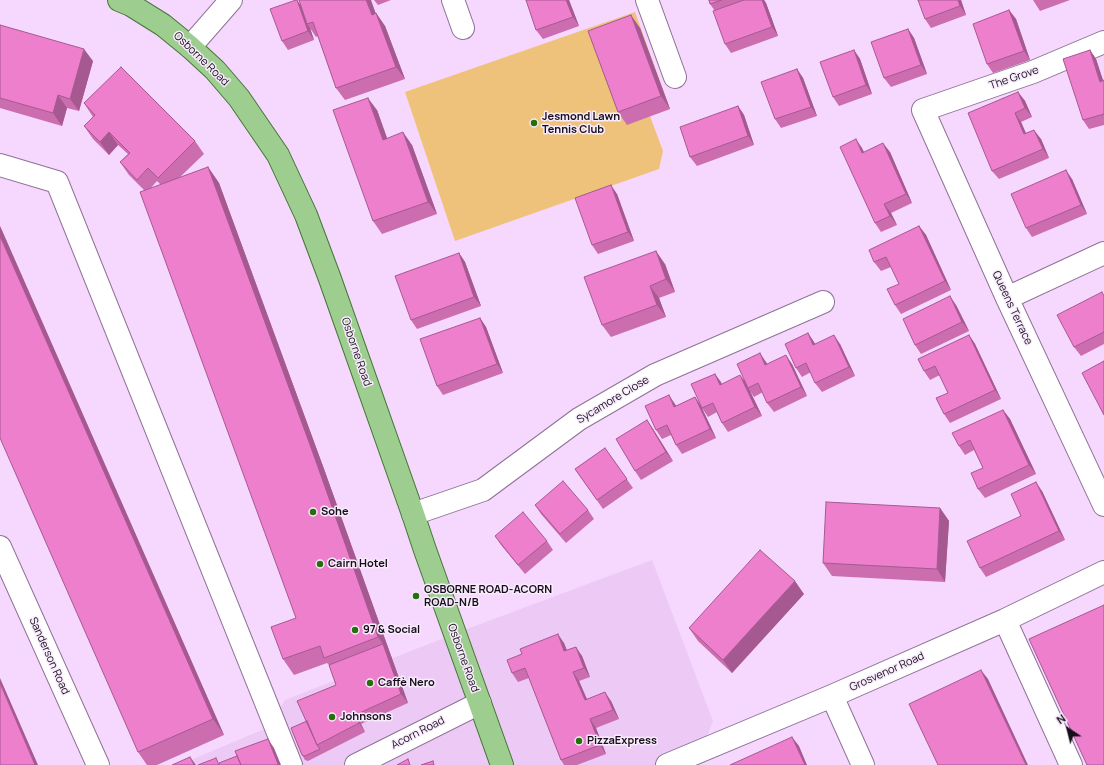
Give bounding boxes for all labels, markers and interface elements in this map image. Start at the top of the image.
street label: Osborne Road [171,29,231,89]
street label: The Grove [988,63,1040,93]
place label: Jesmond Lawn Tennis Club [542,110,620,136]
marker: Jesmond Lawn Tennis Club [529,118,539,128]
street label: Queens Terrace [989,269,1035,347]
street label: Osborne Road [338,316,374,388]
street label: Sycamore Close [575,373,651,427]
place label: Sohe [321,505,349,519]
marker: Sohe [308,507,318,517]
place label: Cairn Hotel [328,557,388,571]
marker: Cairn Hotel [315,559,325,569]
place label: OSBORNE ROAD-ACORN ROAD-N/B [424,583,552,609]
marker: OSBORNE ROAD-ACORN ROAD-N/B [411,591,421,601]
street label: Sanderson Road [26,615,72,697]
street label: Osborne Road [444,622,482,694]
place label: 97 & Social [363,623,420,637]
marker: 97 & Social [350,625,360,635]
street label: Grosvenor Road [848,650,926,694]
place label: Caffè Nero [378,676,435,690]
marker: Caffè Nero [365,678,375,688]
north arrow [1048,709,1088,749]
place label: Johnsons [340,710,392,724]
text: N [1053,710,1068,727]
marker: Johnsons [327,712,337,722]
street label: Acorn Road [389,714,447,752]
place label: PizzaExpress [587,734,657,748]
marker: PizzaExpress [574,736,584,746]

